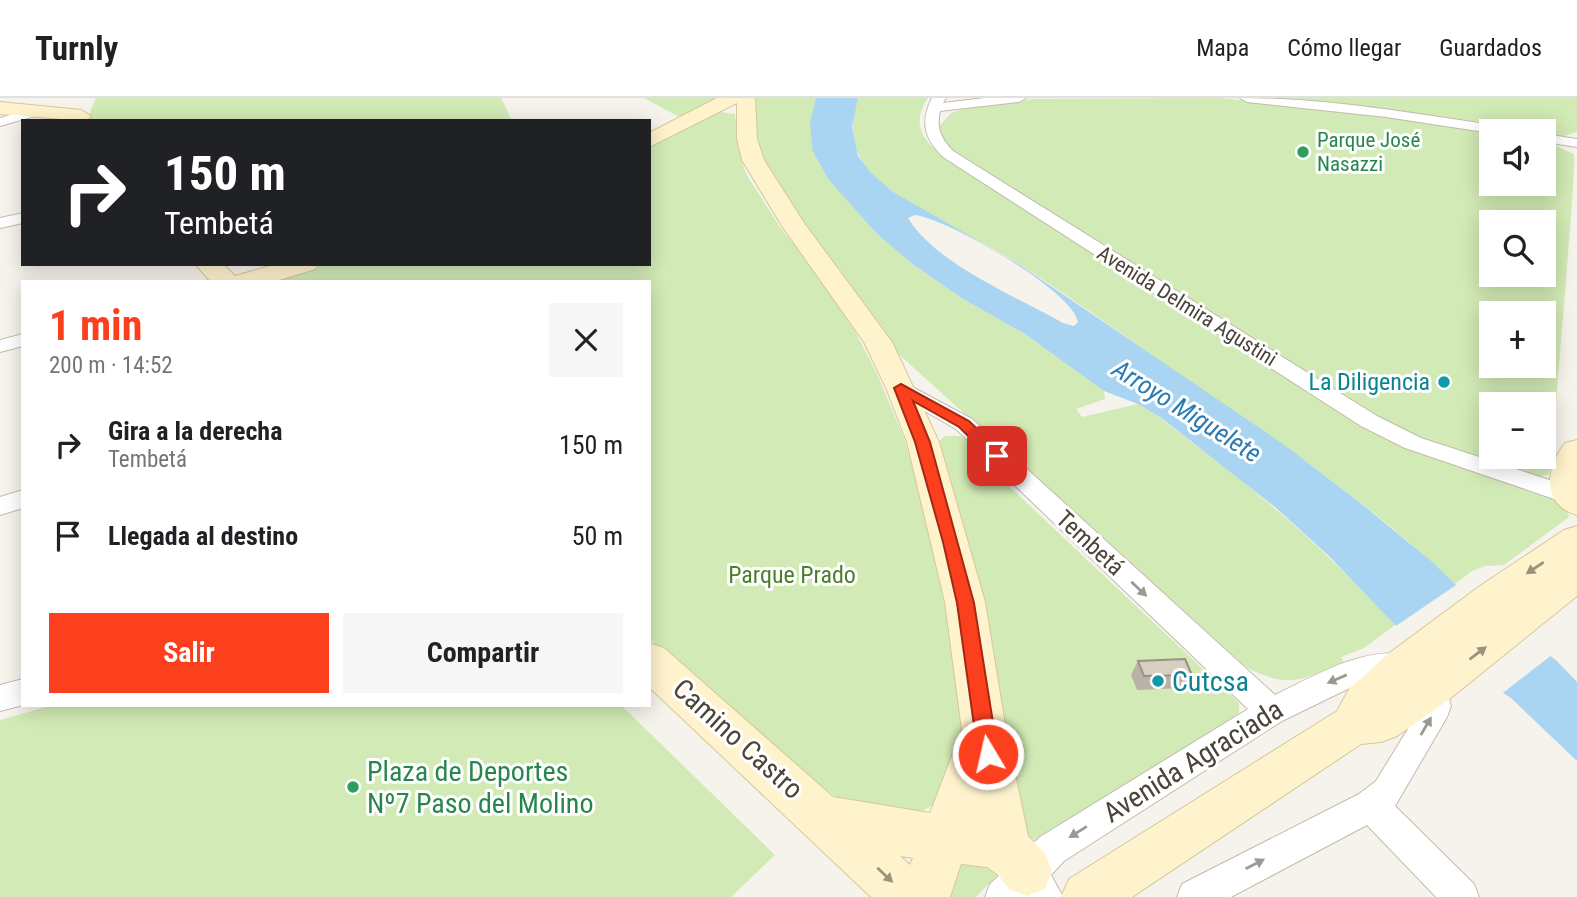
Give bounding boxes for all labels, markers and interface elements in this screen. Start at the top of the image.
text: Turnly [35,29,118,68]
text: Mapa [1196,34,1249,62]
text: Cómo llegar [1287,34,1401,62]
text: Guardados [1439,34,1542,62]
map controls [1479,119,1556,469]
button: sound [1479,119,1556,196]
place label: Parque José Nasazzi [1317,128,1420,176]
marker: Parque José Nasazzi [1295,144,1311,160]
text: 150 m [164,145,286,202]
icon: right [49,147,140,238]
text: Tembetá [164,204,274,242]
button: search [1479,210,1556,287]
street label: Avenida Delmira Agustini [1093,241,1281,371]
text: 1 min [49,301,142,350]
button: + [1479,301,1556,378]
button: close [549,303,623,377]
text: 200 m · 14:52 [49,352,173,379]
water label: Arroyo Miguelete [1106,353,1267,469]
place label: La Diligencia [1309,368,1430,396]
marker: La Diligencia [1436,374,1452,390]
button: − [1479,392,1556,469]
text: Gira a la derecha [108,416,282,446]
icon: right [49,426,87,464]
pin [967,426,1027,486]
text: 150 m [559,430,623,460]
icon: arrive [978,437,1016,475]
text: Tembetá [108,446,187,473]
street label: Tembetá [1050,505,1130,581]
icon: arrive [49,517,87,555]
text: Llegada al destino [108,521,298,551]
text: 50 m [572,521,623,551]
park label: Parque Prado [728,561,856,589]
one-way arrow [1526,562,1545,575]
one-way arrow [1130,581,1148,597]
button: Salir [49,613,329,693]
button: Compartir [343,613,623,693]
one-way arrow [1469,646,1488,660]
place label: Cutcsa [1172,665,1249,698]
street label: Camino Castro [666,672,810,806]
marker: Cutcsa [1150,673,1166,689]
one-way arrow [1327,674,1348,685]
street label: Avenida Agraciada [1097,693,1289,829]
position arrow [951,717,1025,791]
one-way arrow [1420,717,1432,736]
place label: Plaza de Deportes Nº7 Paso del Molino [367,755,593,820]
marker: Plaza de Deportes Nº7 Paso del Molino [345,779,361,795]
one-way arrow [1069,825,1088,838]
one-way arrow [1245,859,1265,870]
one-way arrow [876,866,893,882]

